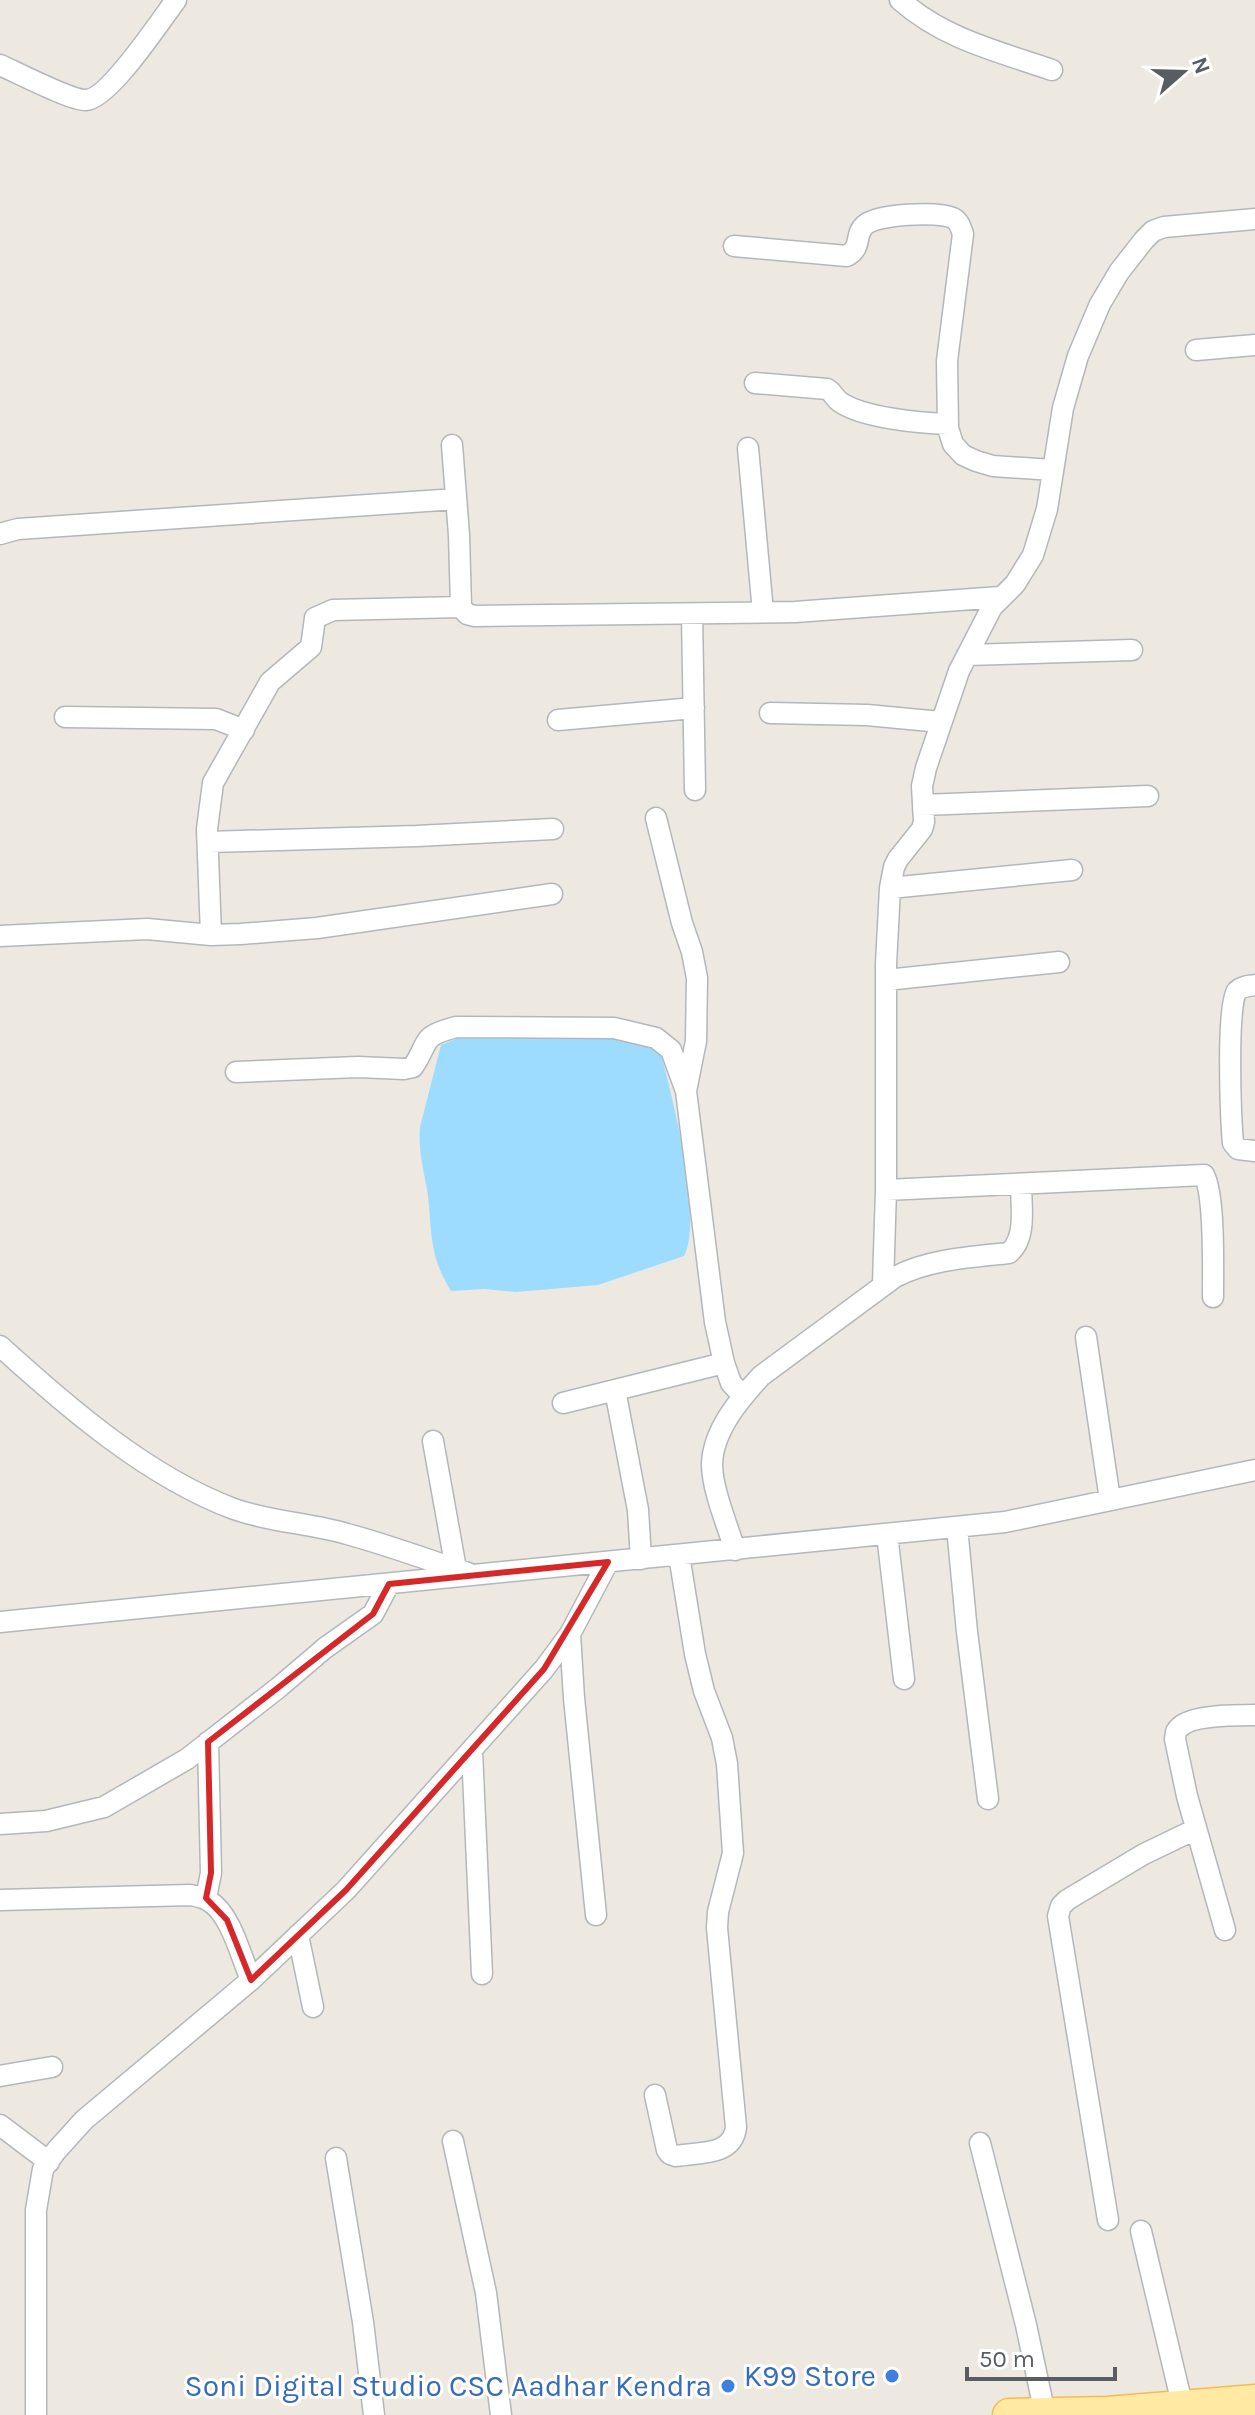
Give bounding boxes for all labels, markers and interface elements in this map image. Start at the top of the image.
north arrow [1143,32,1223,112]
text: N [1186,54,1216,77]
scale bar [967,2331,1115,2381]
text: 50 m [979,2345,1035,2373]
place label: K99 Store [744,2358,876,2394]
marker: K99 Store [883,2367,901,2385]
place label: Soni Digital Studio CSC Aadhar Kendra [185,2368,712,2404]
marker: Soni Digital Studio CSC Aadhar Kendra [719,2377,737,2395]

